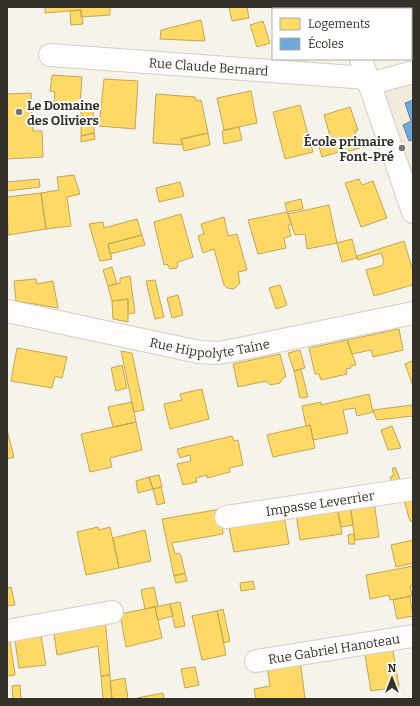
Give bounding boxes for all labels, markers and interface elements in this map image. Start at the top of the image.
legend [272,8,412,60]
text: Logements [308,17,370,31]
text: Écoles [308,36,344,51]
street label: Rue Claude Bernard [148,55,269,78]
place label: Le Domaine des Oliviers [27,98,100,128]
marker: Le Domaine des Oliviers [14,107,24,117]
place label: École primaire Font-Pré [304,133,394,164]
marker: École primaire Font-Pré [397,143,407,153]
street label: Rue Hippolyte Taine [148,334,271,361]
street label: Impasse Leverrier [265,487,375,518]
street label: Rue Gabriel Hanoteau [267,631,401,666]
north arrow [372,658,412,698]
text: N [388,662,397,675]

